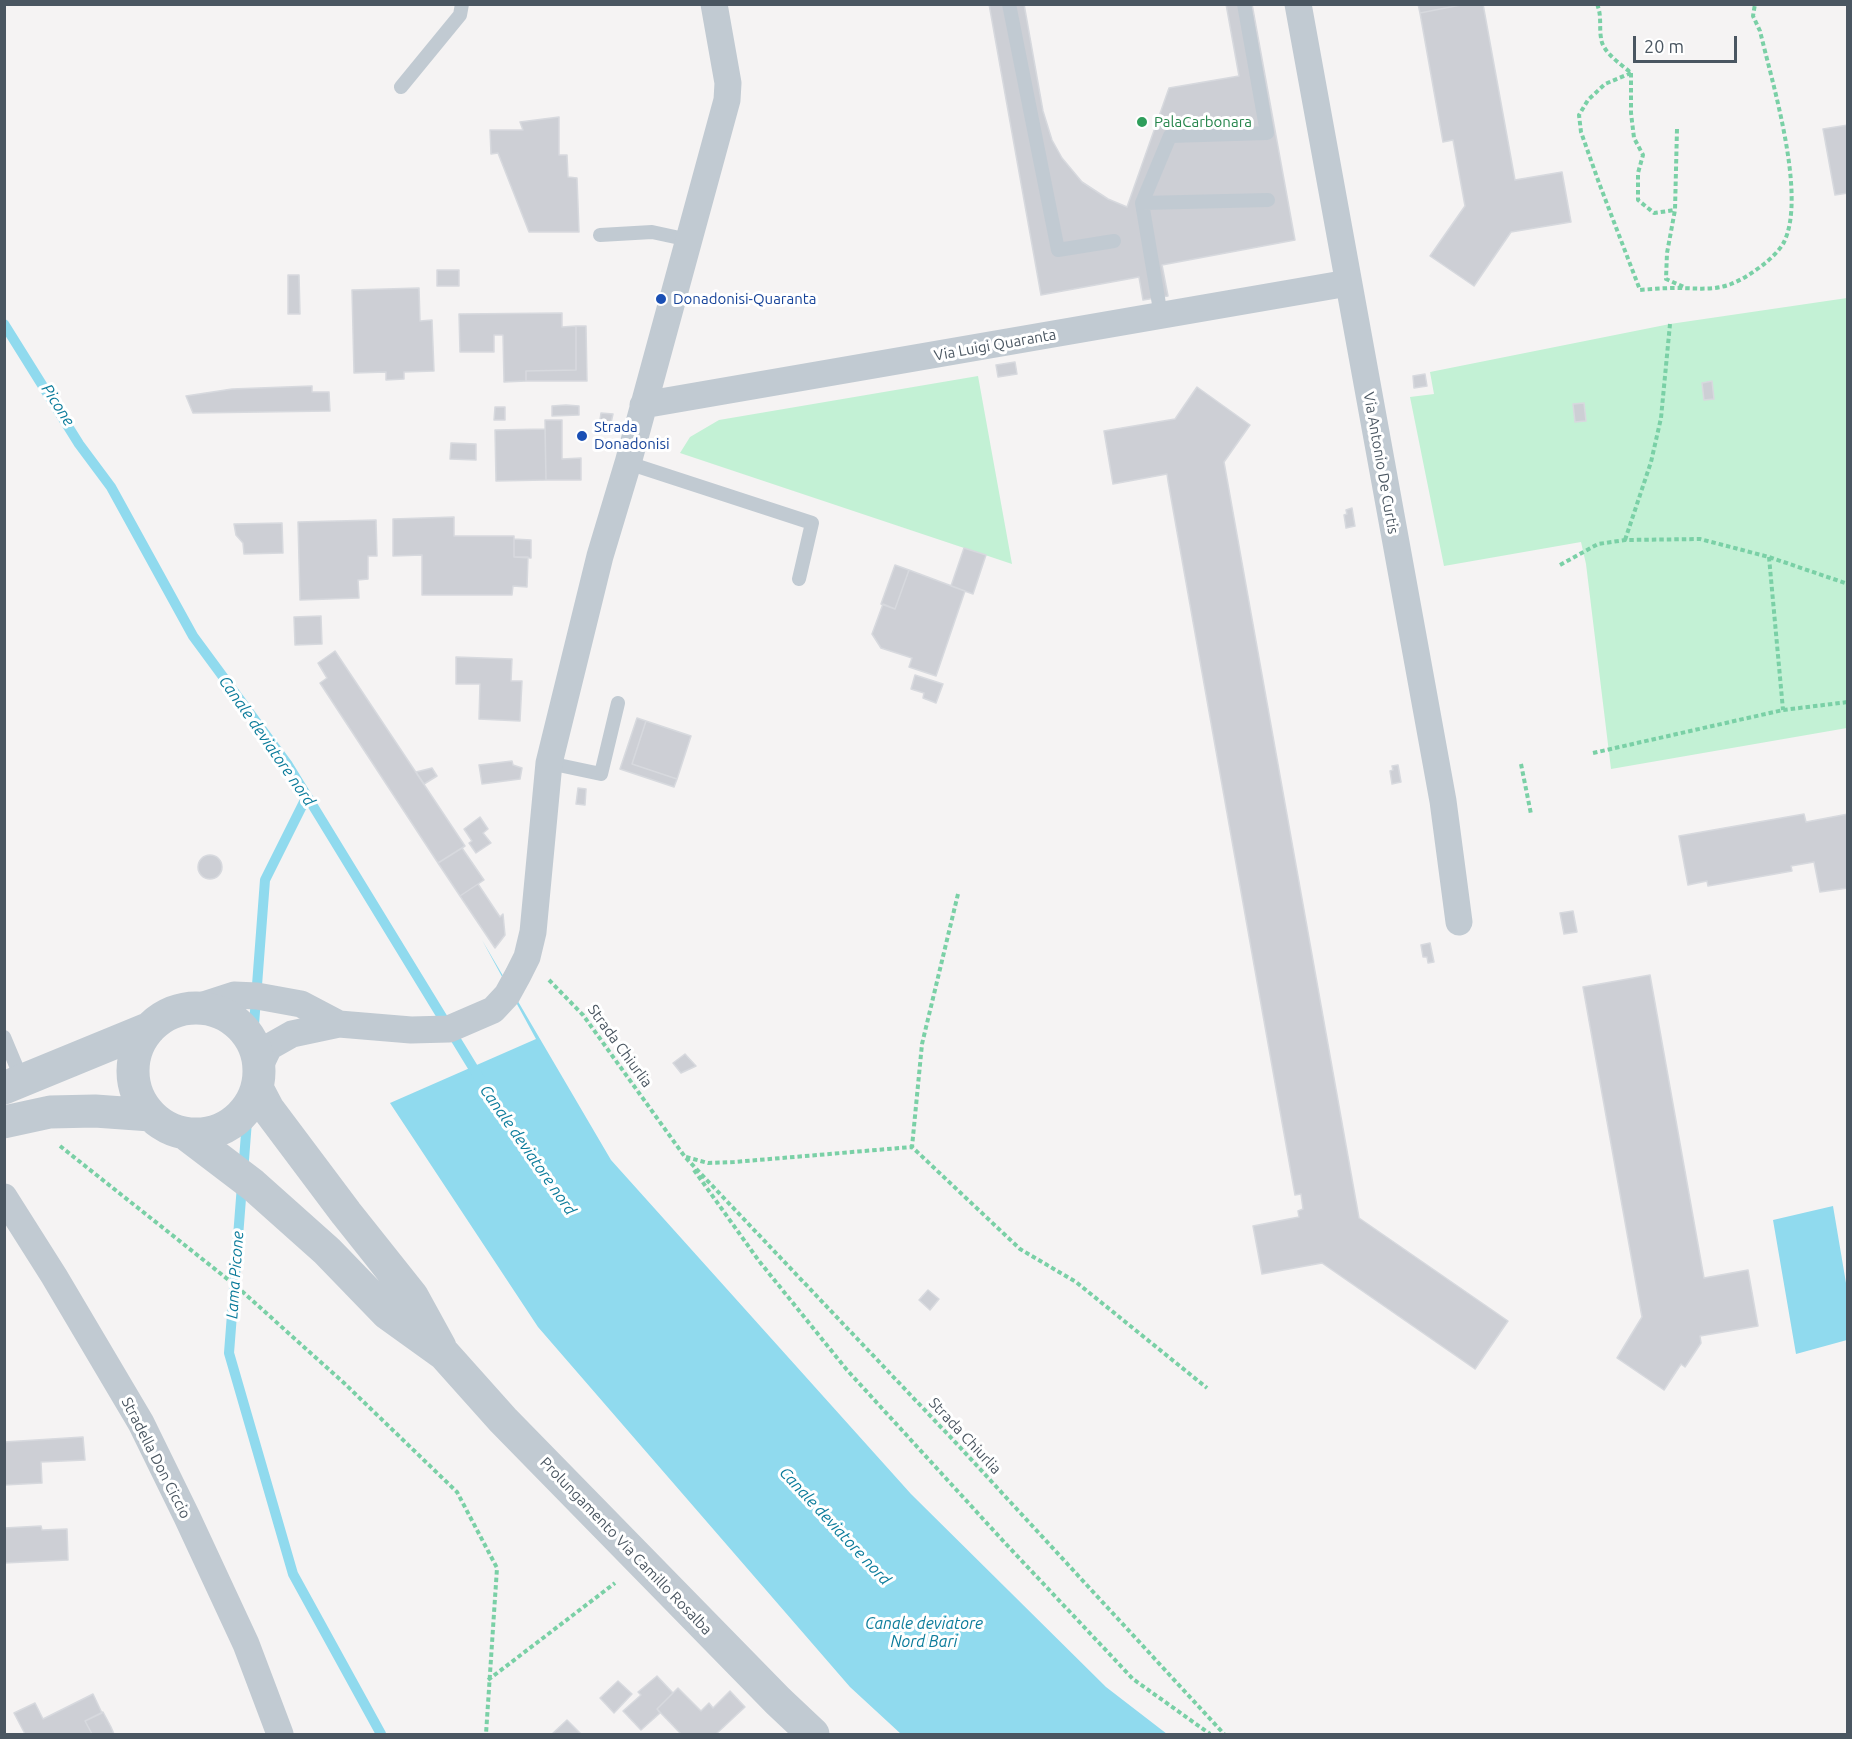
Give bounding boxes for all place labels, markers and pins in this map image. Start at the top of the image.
place label: PalaCarbonara [1154,113,1252,131]
marker: PalaCarbonara [1135,115,1149,129]
place label: Donadonisi-Quaranta [673,290,816,308]
marker: Donadonisi-Quaranta [654,292,668,306]
place label: Strada Donadonisi [594,418,670,453]
marker: Strada Donadonisi [575,429,589,443]

